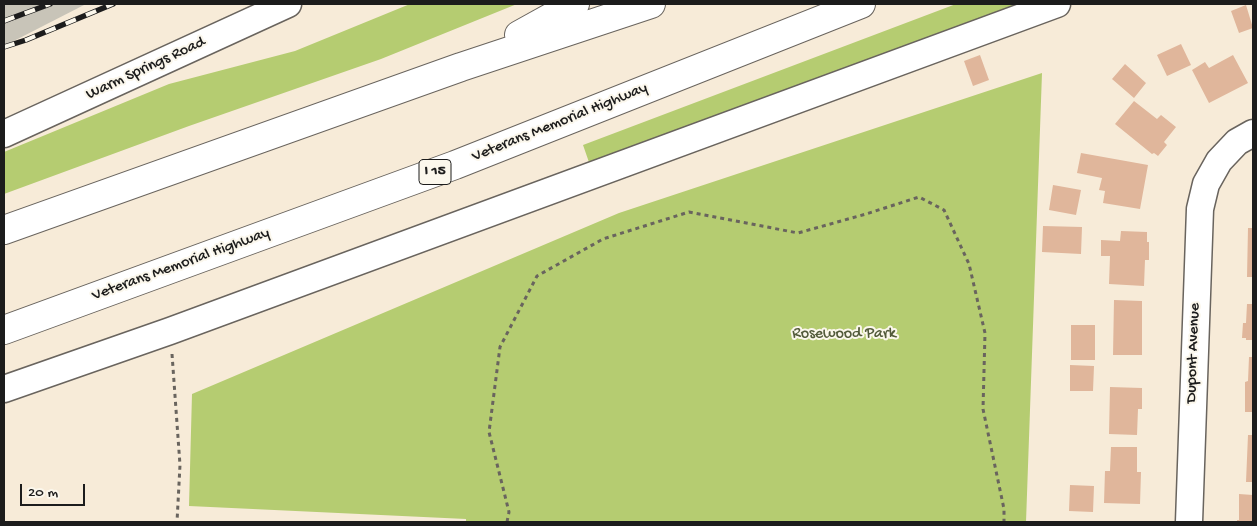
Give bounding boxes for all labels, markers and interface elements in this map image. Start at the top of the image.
street label: Warm Springs Road [83,33,209,105]
street label: Veterans Memorial Highway [469,79,651,167]
road number: I 15 [419,160,451,184]
street label: Veterans Memorial Highway [90,224,272,306]
street label: Dupont Avenue [1183,303,1205,403]
park label: Rosewood Park [792,325,896,345]
scale bar [22,474,88,506]
text: 20 m [28,484,58,502]

